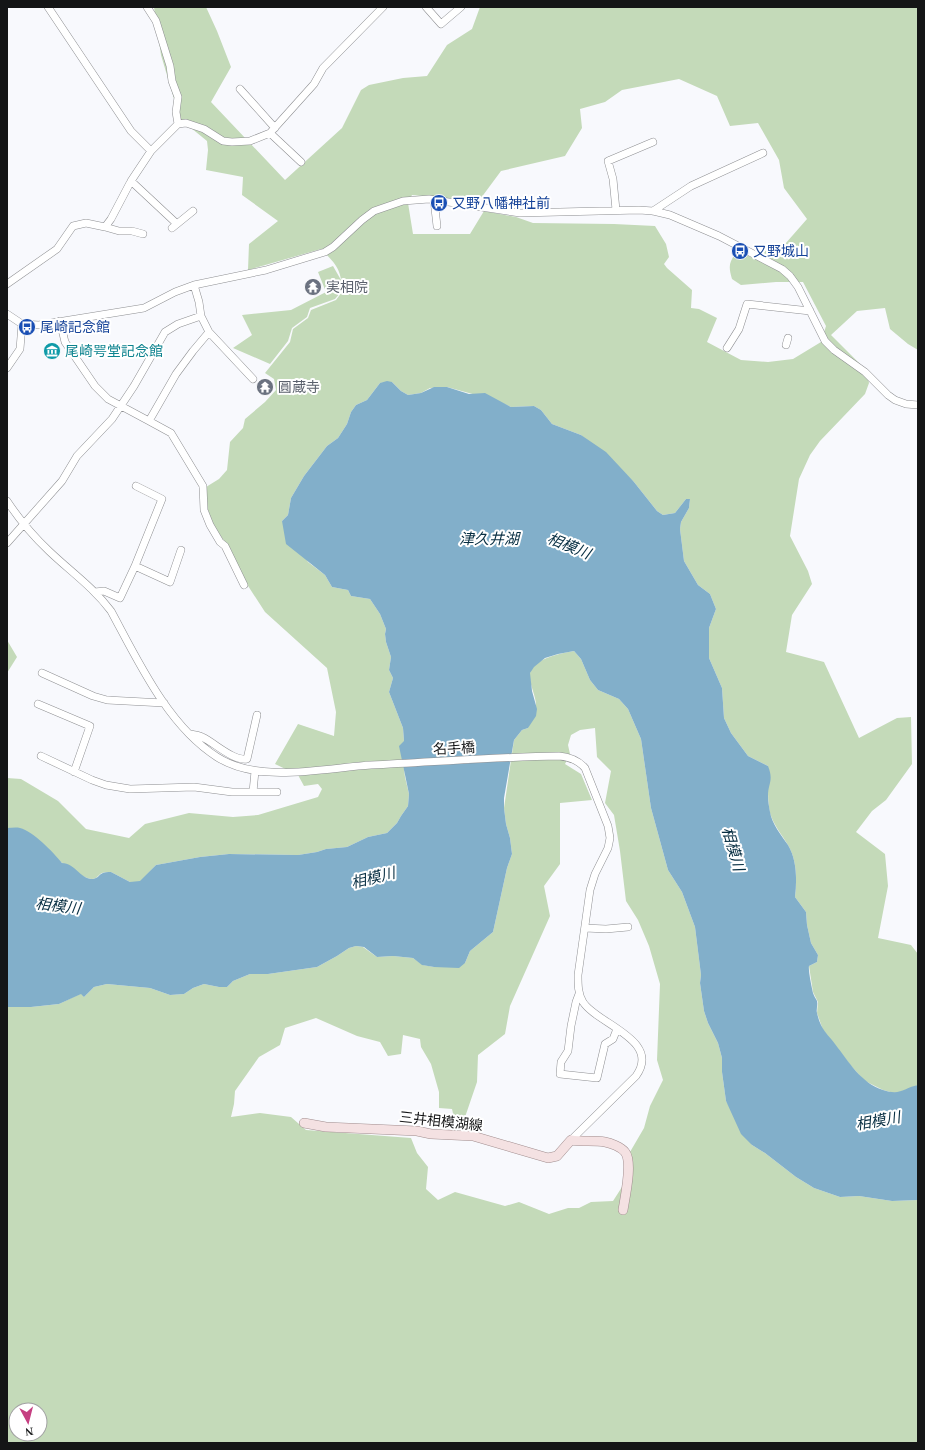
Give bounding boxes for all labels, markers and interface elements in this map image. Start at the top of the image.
bus stop icon: 又野八幡神社前 [429,193,449,213]
place label: 又野八幡神社前 [452,195,550,211]
bus stop icon: 又野城山 [730,241,750,261]
place label: 又野城山 [753,244,809,259]
temple icon: 実相院 [303,277,323,297]
place label: 実相院 [326,280,368,295]
bus stop icon: 尾崎記念館 [17,317,37,337]
place label: 尾崎記念館 [40,320,110,335]
museum icon: 尾崎咢堂記念館 [42,341,62,361]
place label: 尾崎咢堂記念館 [65,344,163,359]
temple icon: 圓蔵寺 [255,377,275,397]
place label: 圓蔵寺 [278,380,320,395]
water label: 相模川 [545,530,595,563]
water label: 津久井湖 [459,531,521,547]
street label: 名手橋 [433,740,475,757]
water label: 相模川 [719,825,747,875]
water label: 相模川 [349,864,399,891]
water label: 相模川 [35,895,83,917]
street label: 三井相模湖線 [398,1109,484,1133]
water label: 相模川 [854,1109,904,1133]
north arrow [8,1402,48,1442]
text: N [24,1425,34,1438]

